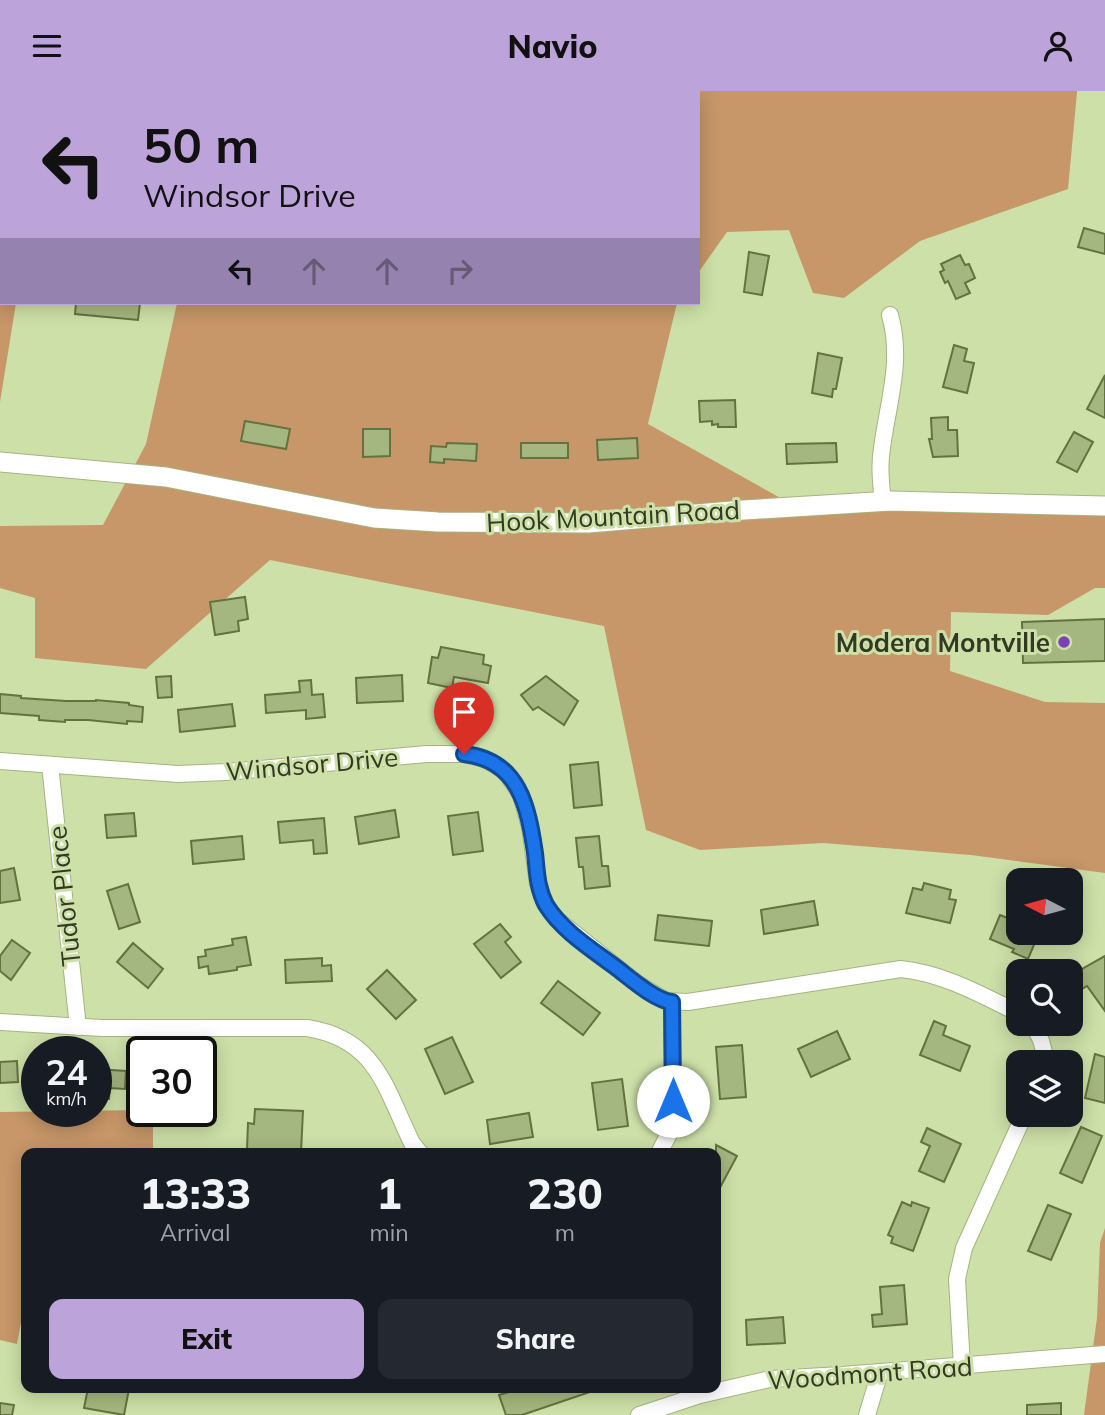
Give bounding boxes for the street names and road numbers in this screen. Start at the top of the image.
street label: Hook Mountain Road [485,493,741,539]
street label: Windsor Drive [225,740,399,788]
street label: Tudor Place [40,824,88,968]
street label: Woodmont Road [766,1349,974,1397]

